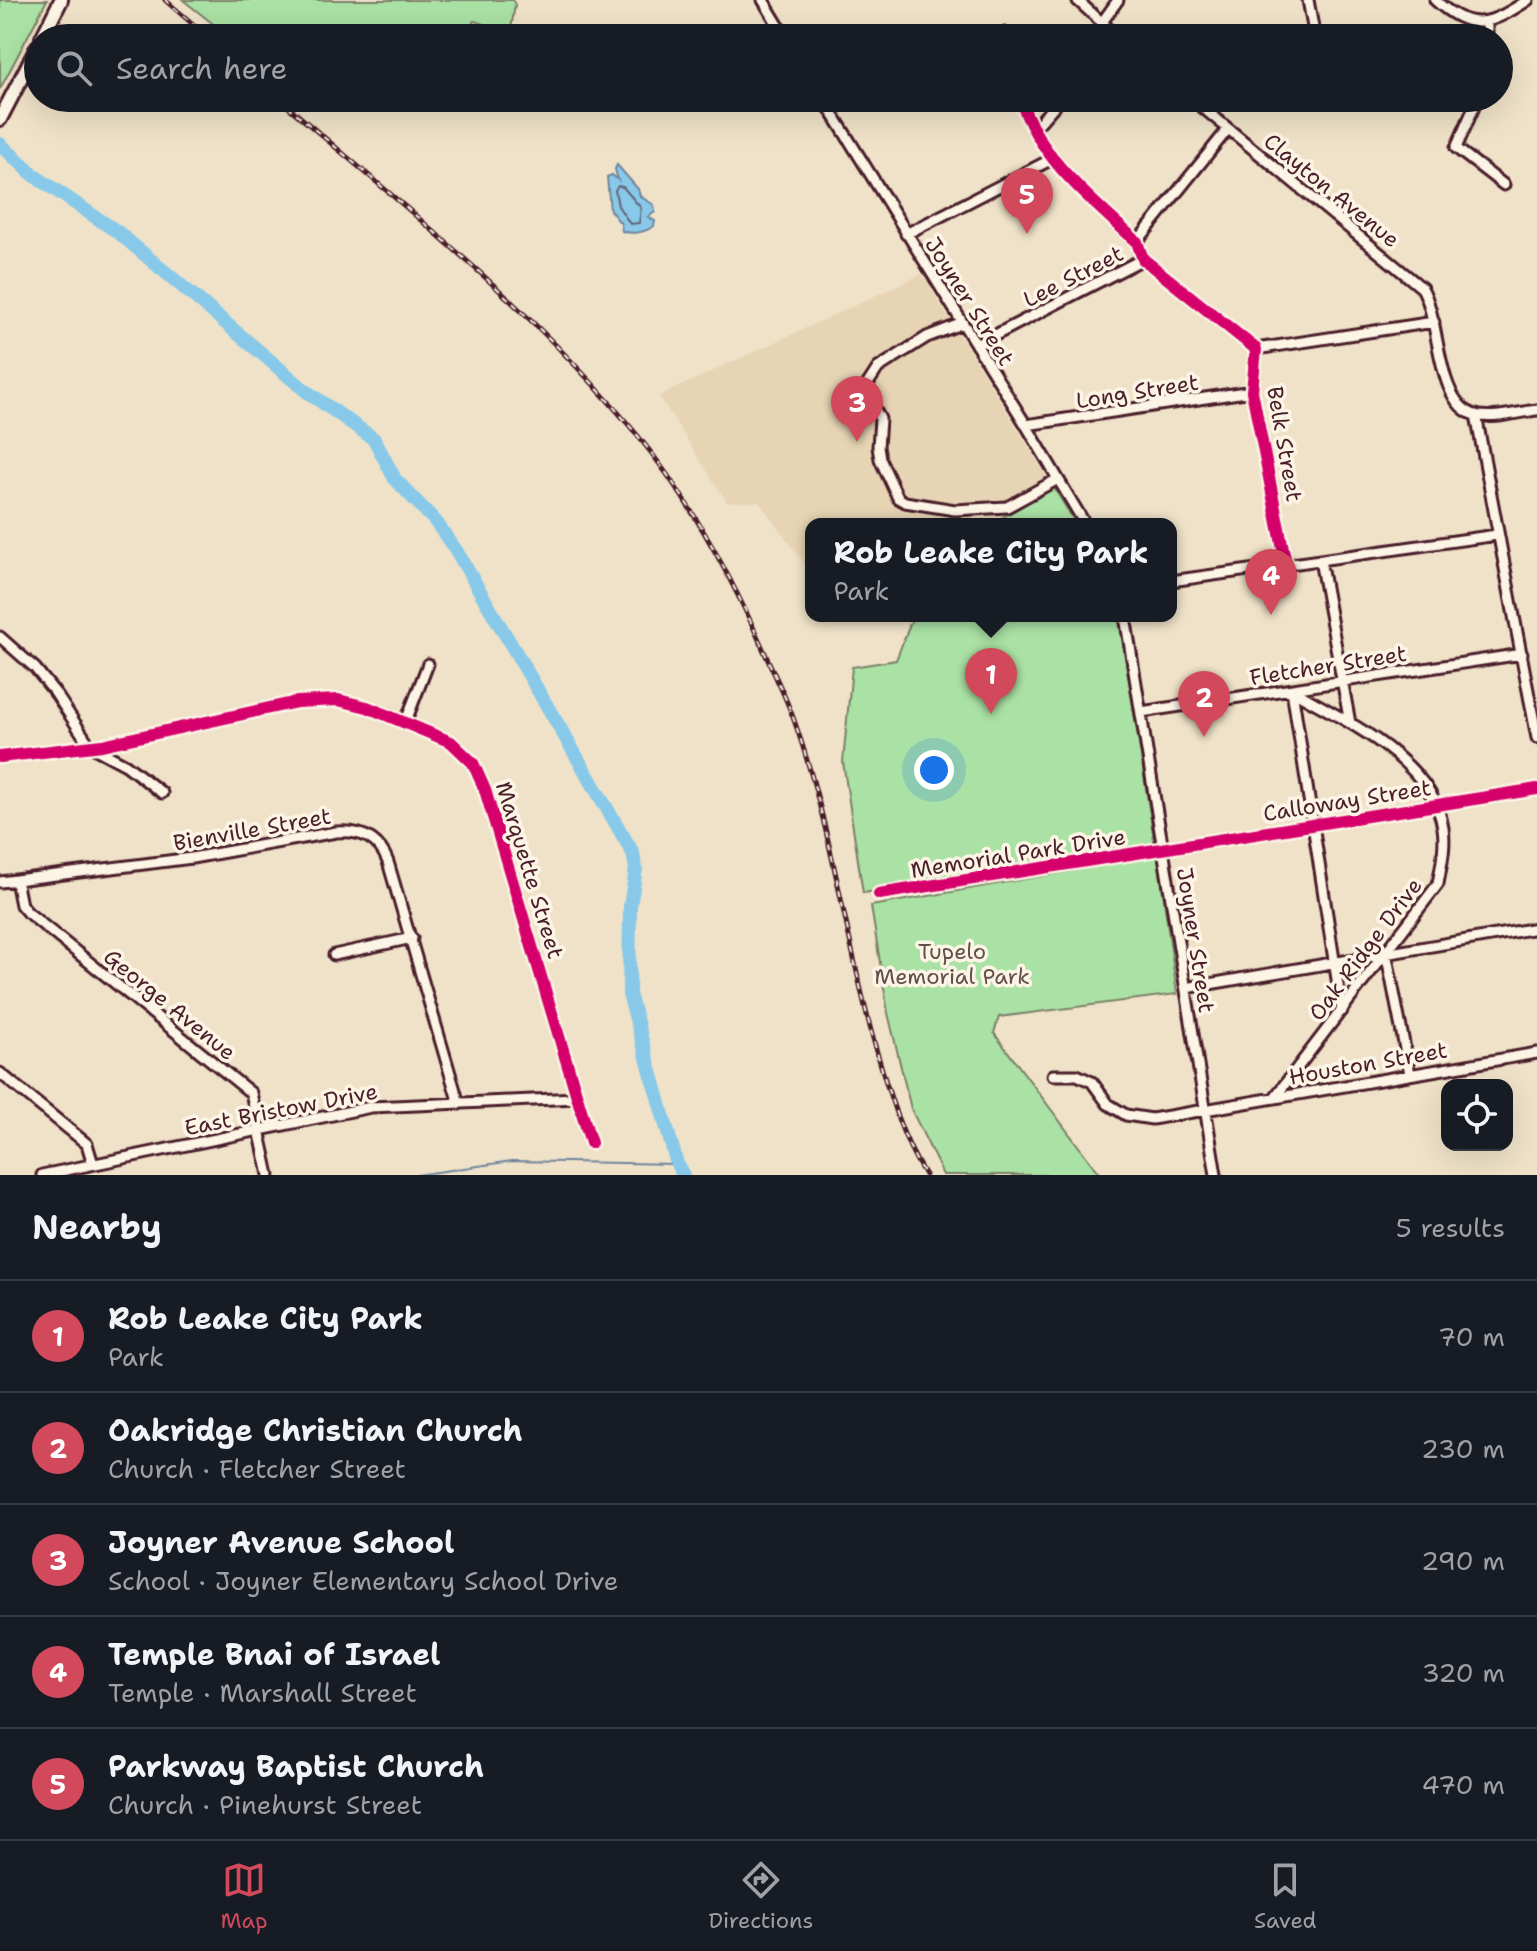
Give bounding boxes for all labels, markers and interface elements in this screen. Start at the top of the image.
search box [24,24,1513,112]
icon: search [52,46,96,90]
text: Search here [116,48,287,89]
street label: Clayton Avenue [1258,127,1405,254]
pin: 5 [1001,168,1053,234]
street label: Joyner Street [918,231,1021,371]
street label: Lee Street [1018,239,1128,314]
street label: Long Street [1074,367,1200,415]
pin: 3 [831,376,883,442]
street label: Belk Street [1260,384,1309,504]
popup [805,518,1177,622]
text: Rob Leake City Park [834,532,1148,573]
pin: 4 [1245,549,1297,615]
text: Park [834,573,889,608]
street label: Fletcher Street [1248,639,1408,692]
pin: 1 [965,648,1017,714]
pin: 2 [1178,671,1230,737]
your location [914,750,954,790]
street label: Calloway Street [1261,773,1433,828]
street label: Marquette Street [489,778,570,962]
street label: Bienville Street [171,801,333,858]
street label: Memorial Park Drive [909,822,1128,885]
street label: Joyner Street [1170,865,1221,1015]
street label: Oak Ridge Drive [1302,872,1429,1027]
park label: Tupelo Memorial Park [874,937,1030,991]
street label: George Avenue [98,942,242,1067]
street label: Houston Street [1287,1035,1449,1092]
street label: East Bristow Drive [182,1077,380,1142]
map controls [1441,1079,1513,1151]
button: locate [1441,1079,1513,1151]
text: Nearby [32,1204,162,1250]
text: 5 results [1396,1210,1505,1245]
text: Rob Leake City Park [108,1298,423,1339]
text: 1 [52,1319,64,1354]
text: 70 m [1438,1319,1505,1354]
text: Park [108,1339,164,1374]
text: Oakridge Christian Church [108,1410,523,1451]
text: 2 [49,1431,67,1466]
text: 230 m [1421,1431,1505,1466]
text: Church · Fletcher Street [108,1451,406,1486]
text: Joyner Avenue School [108,1522,454,1563]
text: 3 [49,1543,67,1578]
text: 290 m [1421,1543,1505,1578]
text: School · Joyner Elementary School Drive [108,1563,618,1598]
text: Temple Bnai of Israel [108,1634,440,1675]
text: 4 [49,1655,67,1690]
text: 320 m [1422,1655,1505,1690]
text: Temple · Marshall Street [108,1675,417,1710]
text: Parkway Baptist Church [108,1746,484,1787]
text: 5 [50,1767,66,1802]
text: 470 m [1422,1767,1505,1802]
text: Church · Pinehurst Street [108,1787,422,1822]
tab: Map [220,1858,268,1935]
tab: Directions [708,1858,813,1935]
tab: Saved [1254,1858,1317,1935]

